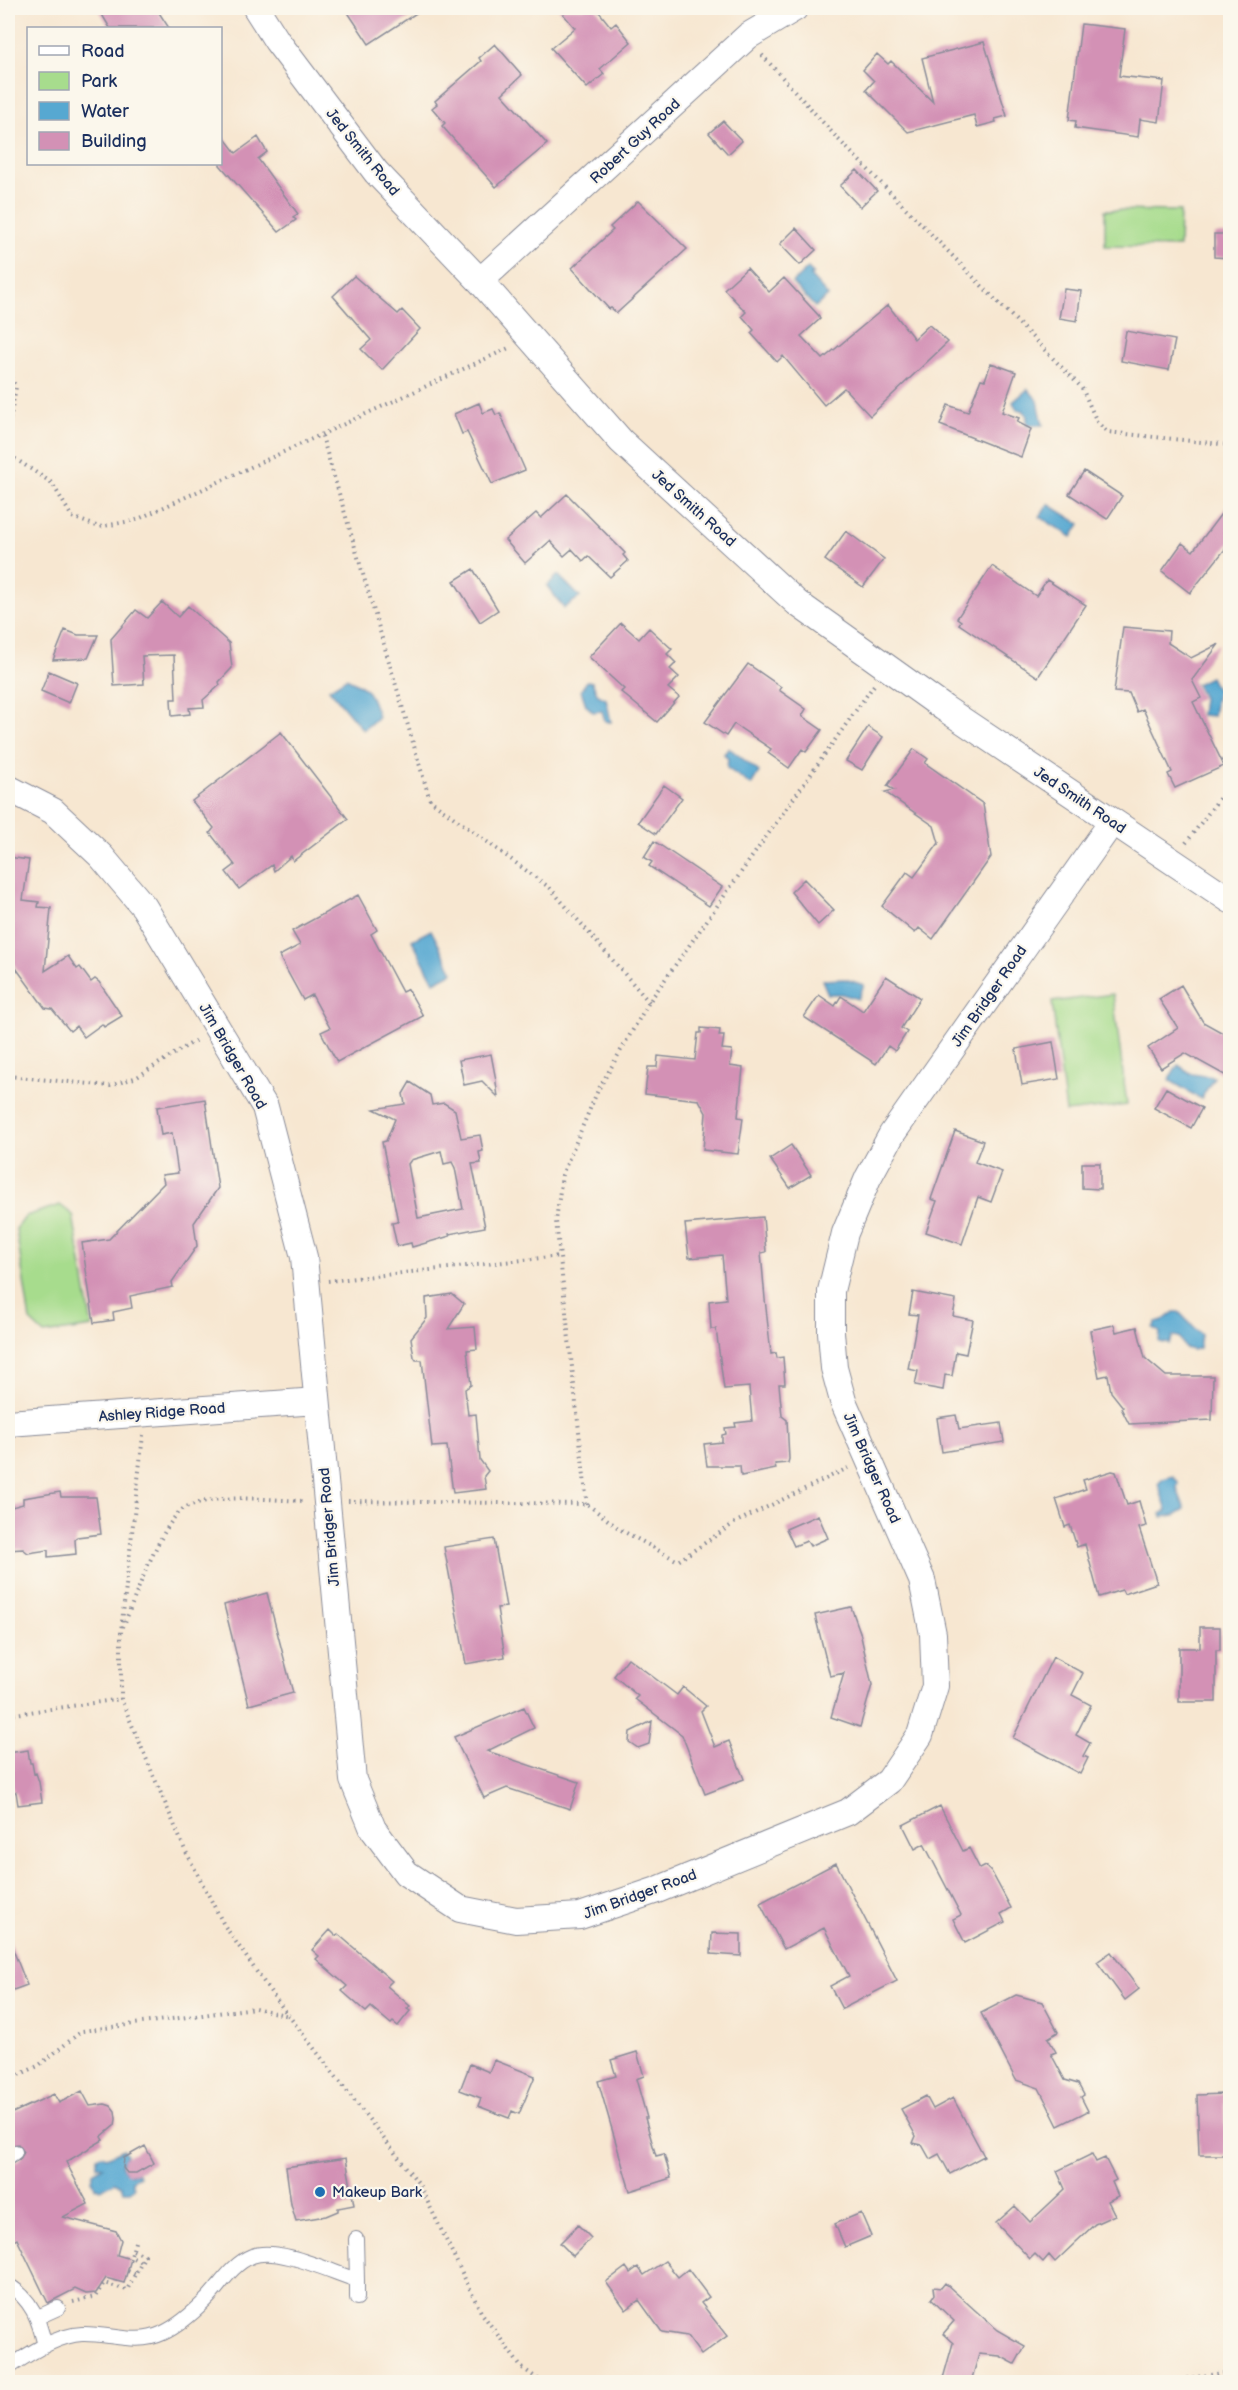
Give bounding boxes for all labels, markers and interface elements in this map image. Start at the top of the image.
legend [27,27,222,165]
text: Road [81,41,125,62]
text: Park [81,71,117,92]
street label: Robert Guy Road [586,95,684,188]
text: Water [81,101,129,122]
street label: Jed Smith Road [322,105,404,200]
text: Building [81,131,147,152]
street label: Jed Smith Road [648,466,740,551]
street label: Jed Smith Road [1030,763,1129,838]
street label: Jim Bridger Road [947,942,1031,1051]
street label: Jim Bridger Road [195,1000,271,1113]
street label: Ashley Ridge Road [98,1399,226,1426]
street label: Jim Bridger Road [839,1410,904,1527]
street label: Jim Bridger Road [315,1467,344,1587]
street label: Jim Bridger Road [581,1865,699,1924]
place label: Makeup Bark [332,2183,423,2202]
marker: Makeup Bark [313,2185,327,2199]

